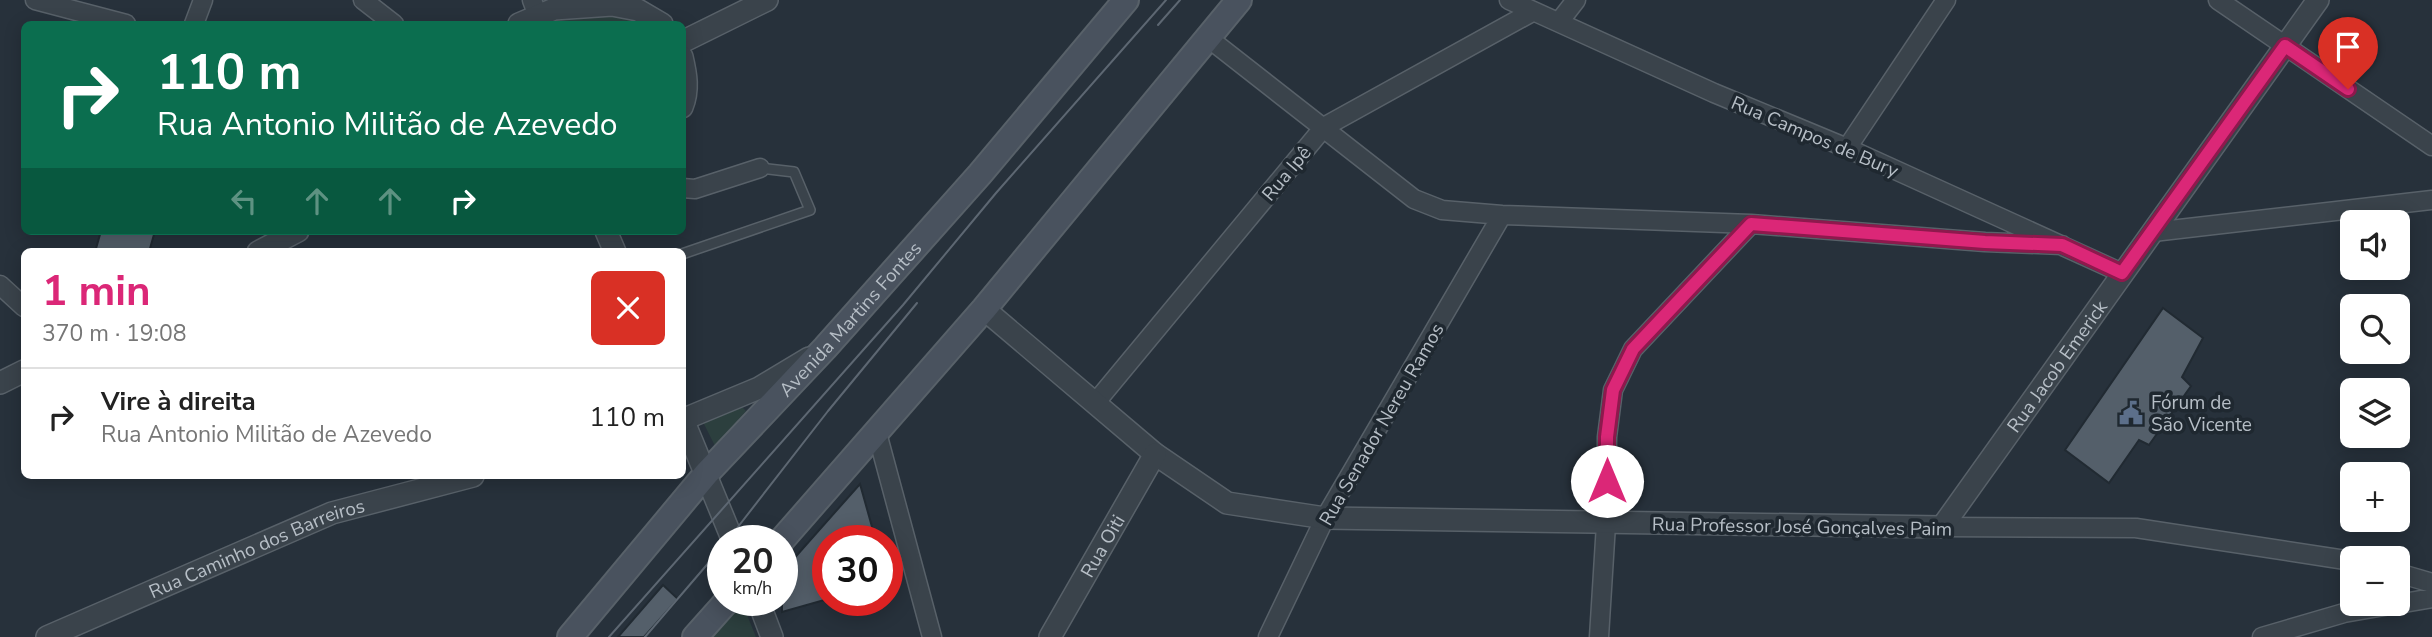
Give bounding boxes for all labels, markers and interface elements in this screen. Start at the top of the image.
pin [2318,17,2378,89]
icon: arrive [2329,28,2367,66]
text: 110 m [157,39,301,106]
icon: right [42,49,133,140]
street label: Rua Campos de Bury [1727,90,1903,184]
text: Rua Antonio Militão de Azevedo [157,103,618,146]
street label: Rua Ipê [1256,141,1317,207]
icon: left [225,182,263,220]
icon: ahead [298,182,336,220]
icon: ahead [371,182,409,220]
icon: right [444,182,482,220]
map controls [2340,210,2410,616]
button: sound [2340,210,2410,280]
street label: Avenida Martins Fontes [774,236,928,403]
text: 1 min [42,263,151,320]
button: close [591,271,665,345]
button: search [2340,294,2410,364]
street label: Rua Jacob Emerick [2001,295,2114,438]
text: 370 m · 19:08 [42,318,187,349]
street label: Rua Senador Nereu Ramos [1313,319,1451,530]
button: layers [2340,378,2410,448]
text: Vire à direita [101,384,256,419]
place label: Fórum de São Vicente [2151,390,2252,438]
icon: right [42,398,80,436]
public building icon: Fórum de São Vicente [2117,399,2145,427]
text: 110 m [589,400,665,435]
text: Rua Antonio Militão de Azevedo [101,419,432,450]
position arrow [1570,444,1644,518]
button: + [2340,462,2410,532]
street label: Rua Caminho dos Barreiros [145,493,368,605]
street label: Rua Oiti [1075,510,1131,583]
street label: Rua Professor José Gonçalves Paim [1652,511,1952,543]
speed limit sign: 30 [812,525,903,616]
text: 20 [731,538,774,585]
button: − [2340,546,2410,616]
text: km/h [733,576,772,600]

